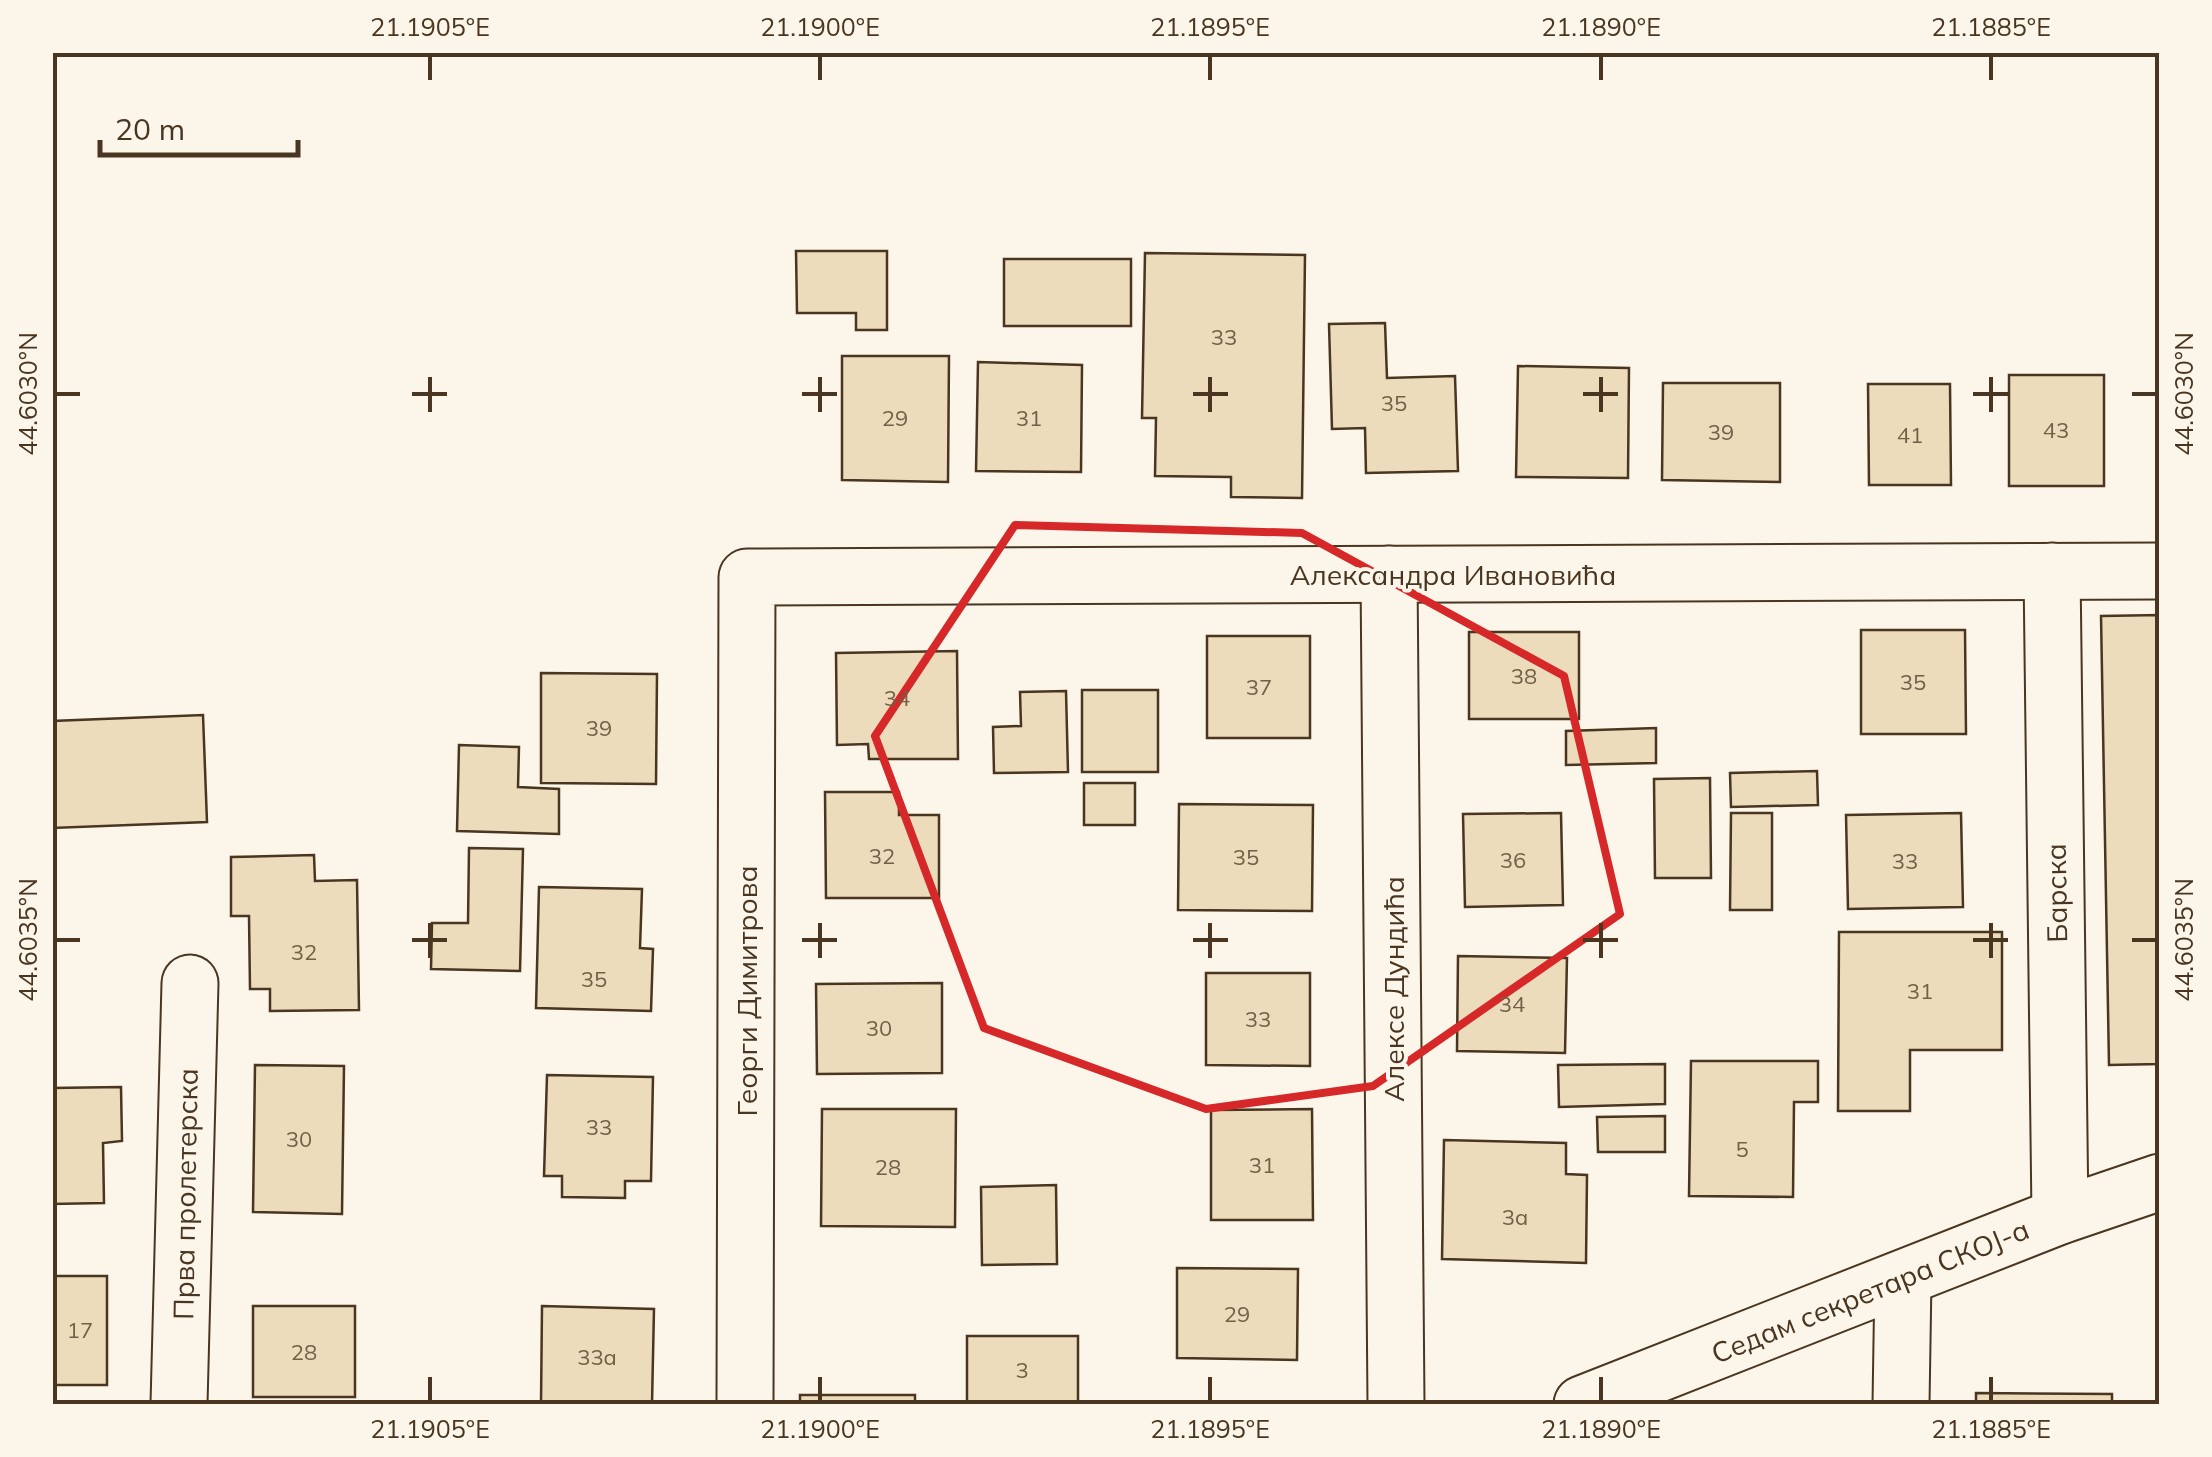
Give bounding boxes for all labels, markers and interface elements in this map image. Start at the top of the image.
text: 21.1905°E [370,11,490,42]
text: 21.1900°E [760,11,880,42]
text: 21.1895°E [1150,11,1270,42]
text: 21.1890°E [1541,11,1661,42]
text: 21.1885°E [1931,11,2051,42]
scale bar [100,95,298,157]
text: 20 m [115,110,185,148]
house number: 33 [1211,323,1237,351]
text: 44.6030°N [12,332,43,456]
text: 44.6030°N [2168,332,2199,456]
house number: 35 [1381,389,1407,417]
house number: 29 [882,404,908,432]
house number: 31 [1016,404,1042,432]
house number: 43 [2043,416,2069,444]
house number: 39 [1708,418,1734,446]
house number: 41 [1897,421,1923,449]
street label: Александра Ивановића [1290,557,1616,592]
house number: 38 [1511,662,1537,690]
house number: 35 [1900,668,1926,696]
house number: 37 [1246,673,1272,701]
house number: 34 [884,684,910,712]
house number: 39 [586,714,612,742]
house number: 32 [869,842,895,870]
house number: 35 [1233,843,1259,871]
street label: Барска [2038,843,2074,943]
house number: 36 [1500,846,1526,874]
house number: 33 [1892,847,1918,875]
street label: Георги Димитрова [729,866,764,1116]
street label: Алексе Дундића [1376,876,1411,1102]
text: 44.6035°N [12,878,43,1002]
text: 44.6035°N [2168,878,2199,1002]
house number: 32 [291,938,317,966]
house number: 35 [581,965,607,993]
house number: 31 [1907,977,1933,1005]
house number: 34 [1499,990,1525,1018]
house number: 33 [1245,1005,1271,1033]
house number: 30 [866,1014,892,1042]
street label: Прва пролетерска [165,1068,205,1320]
house number: 33 [586,1113,612,1141]
house number: 30 [286,1125,312,1153]
house number: 5 [1735,1135,1749,1163]
house number: 31 [1249,1151,1275,1179]
house number: 28 [875,1153,901,1181]
house number: 3a [1502,1203,1528,1231]
street label: Седам секретара СКОЈ-а [1706,1211,2034,1371]
house number: 29 [1224,1300,1250,1328]
house number: 17 [67,1316,93,1344]
house number: 28 [291,1338,317,1366]
house number: 33a [577,1343,617,1371]
house number: 3 [1015,1356,1029,1384]
text: 21.1905°E [370,1413,490,1444]
text: 21.1900°E [760,1413,880,1444]
text: 21.1895°E [1150,1413,1270,1444]
text: 21.1890°E [1541,1413,1661,1444]
text: 21.1885°E [1931,1413,2051,1444]

